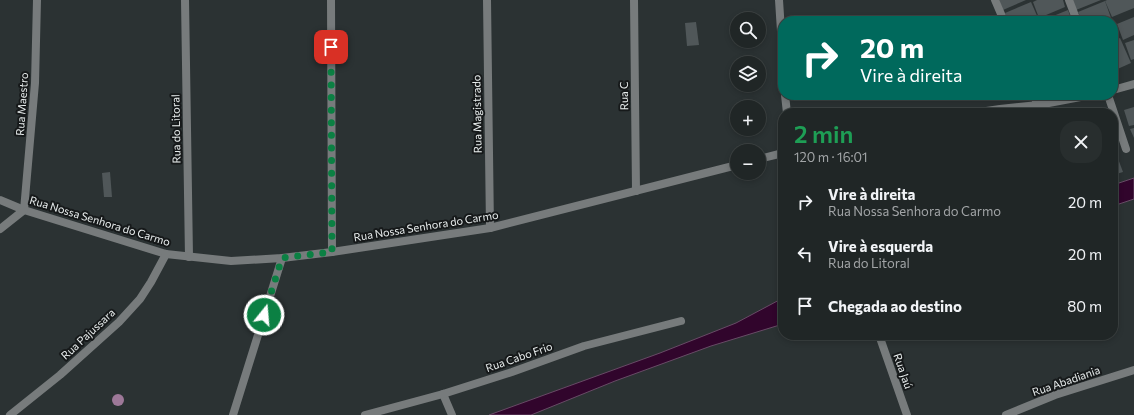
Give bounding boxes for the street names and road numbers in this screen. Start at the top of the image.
street label: Rua Maestro [13,71,30,136]
street label: Rua Magistrado [469,74,484,153]
street label: Rua C [617,81,630,111]
street label: Rua do Litoral [168,94,183,164]
street label: Rua Nossa Senhora do Carmo [28,193,172,248]
street label: Rua Nossa Senhora do Carmo [353,208,500,243]
street label: Rua Pajussara [58,305,117,362]
street label: Rua Cabo Frio [484,339,554,374]
street label: Rua Jaú [890,352,916,390]
street label: Rua Abadiania [1030,363,1102,398]

